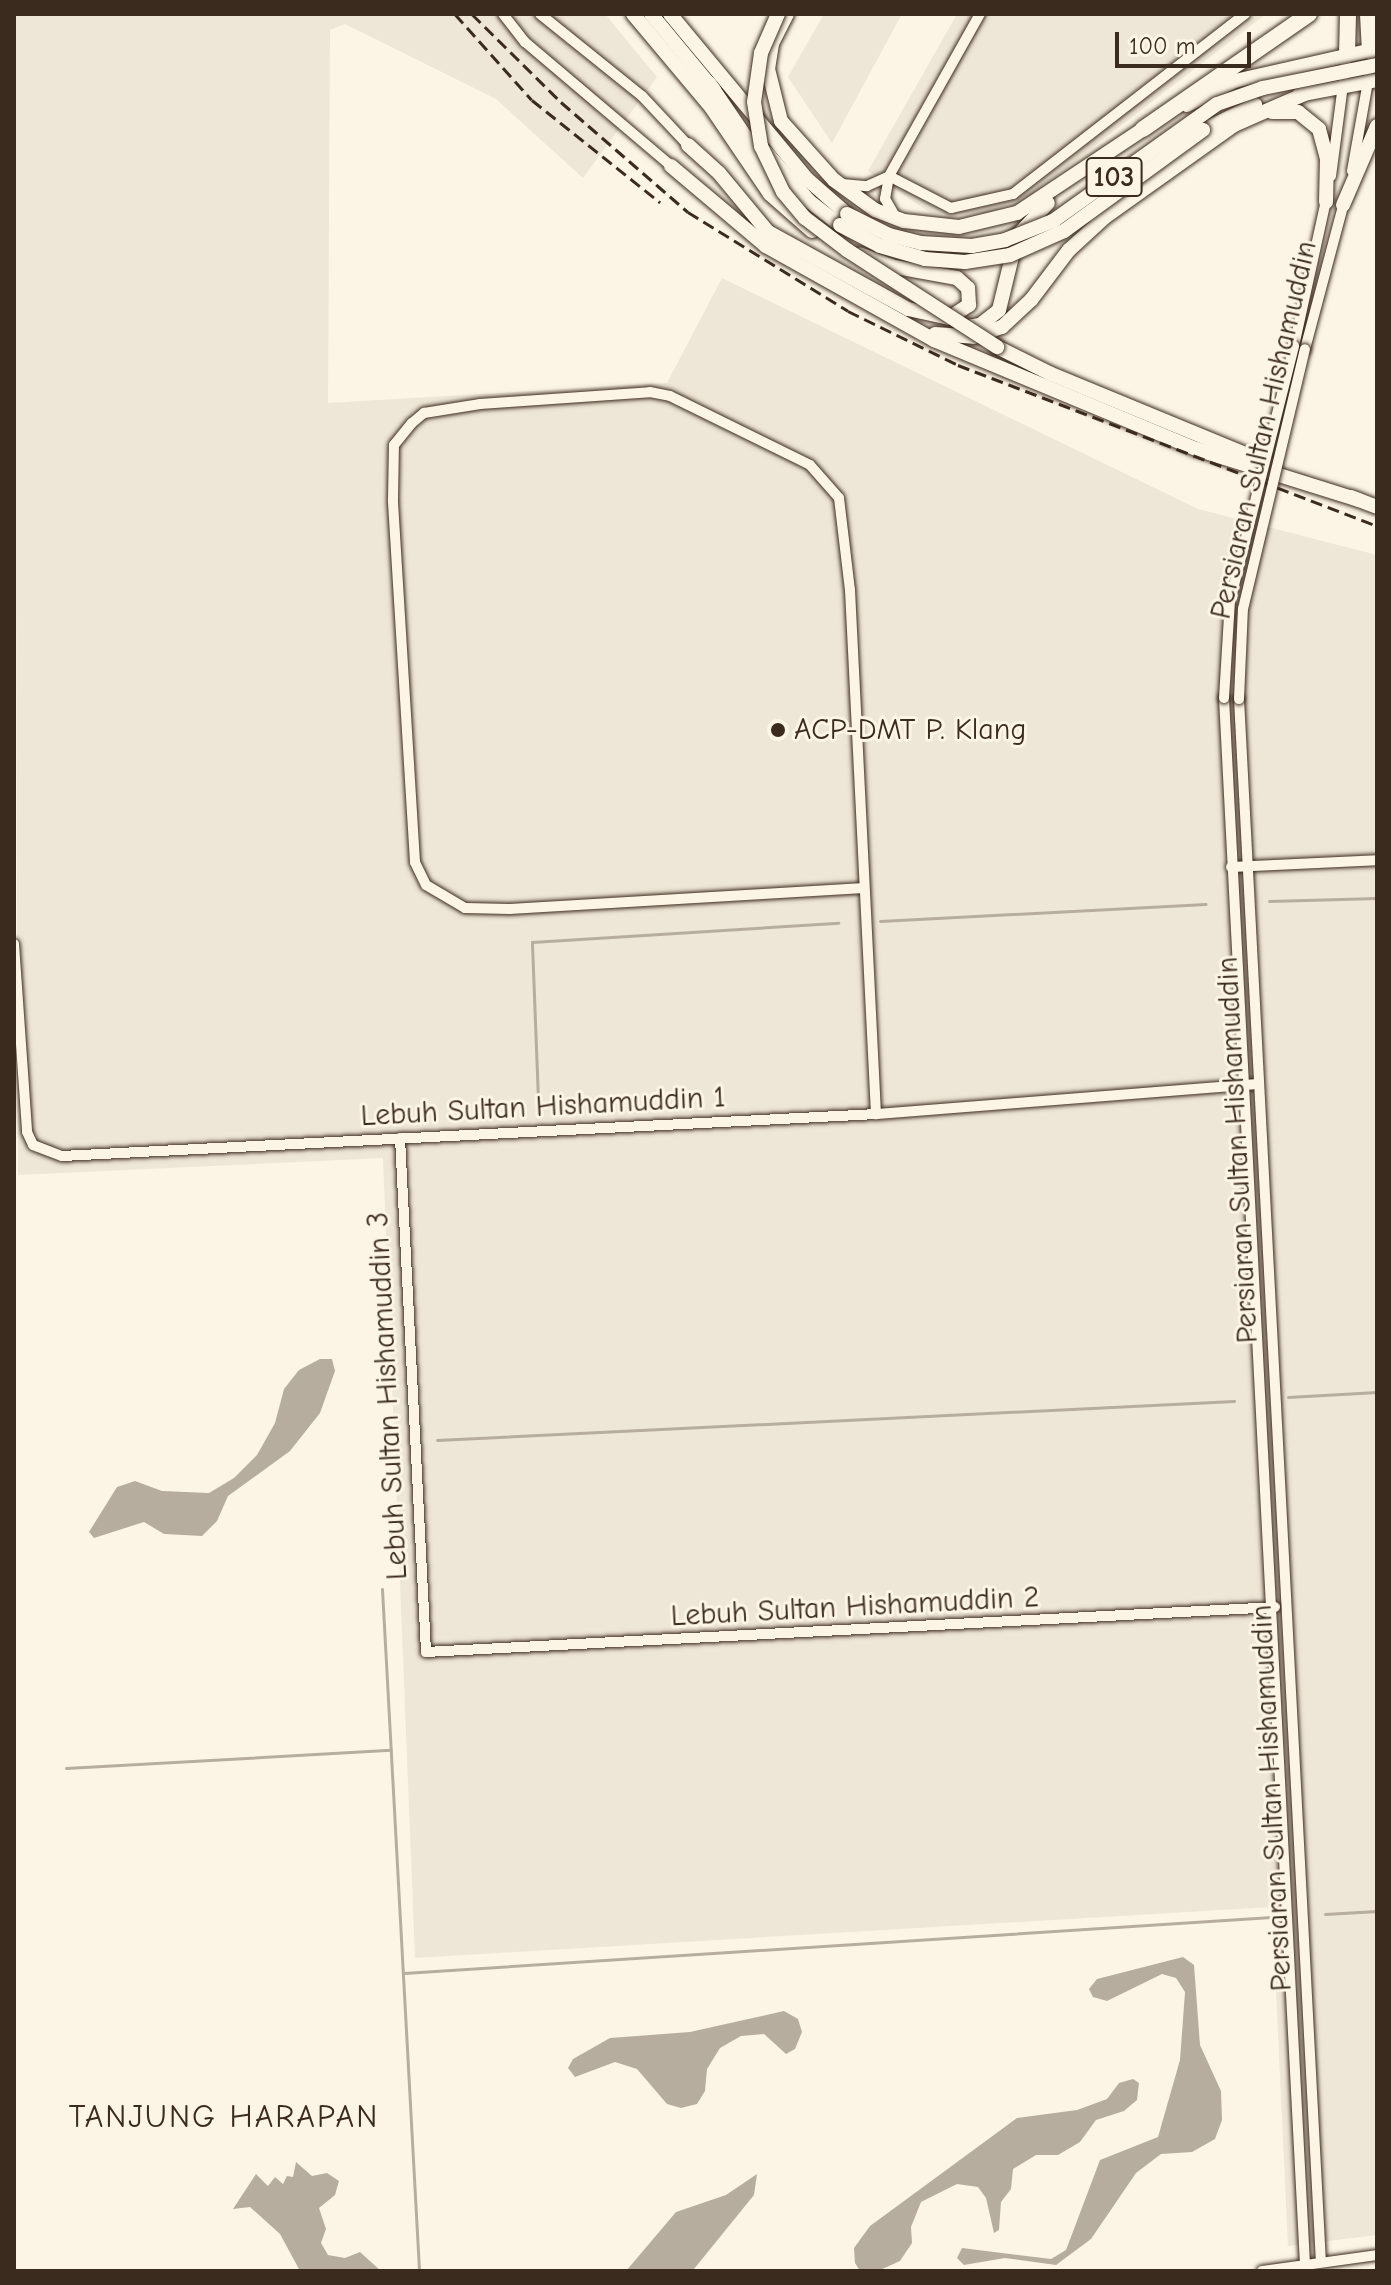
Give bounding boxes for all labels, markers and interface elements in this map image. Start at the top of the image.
scale bar [1119,16,1255,66]
text: 100 m [1129,32,1196,60]
road number: 103 [1084,153,1144,201]
street label: Persiaran Sultan Hishamuddin [1203,237,1325,623]
place label: ACP-DMT P. Klang [794,712,1026,748]
marker: ACP-DMT P. Klang [769,721,787,739]
street label: Persiaran Sultan Hishamuddin [1210,956,1266,1344]
street label: Lebuh Sultan Hishamuddin 1 [360,1079,726,1135]
street label: Lebuh Sultan Hishamuddin 3 [360,1211,416,1581]
street label: Lebuh Sultan Hishamuddin 2 [670,1579,1040,1635]
street label: Persiaran Sultan Hishamuddin [1244,1604,1300,1992]
district label: TANJUNG HARAPAN [69,2098,379,2136]

